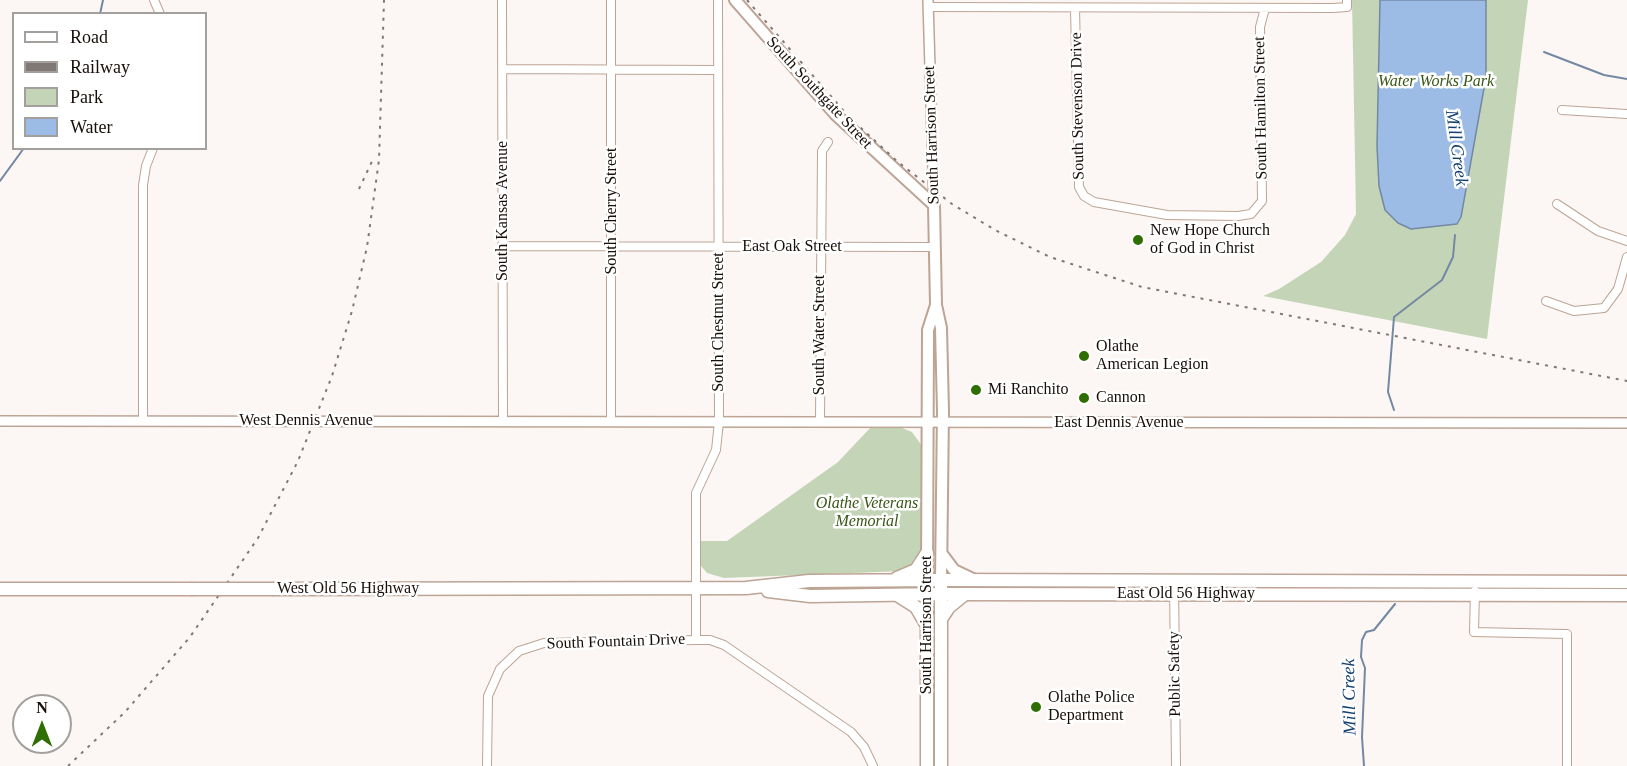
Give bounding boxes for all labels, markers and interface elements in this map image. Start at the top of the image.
legend [12,12,207,150]
text: Road [70,27,108,47]
street label: South Stevenson Drive [1067,32,1089,180]
street label: South Southgate Street [762,33,876,153]
street label: South Hamilton Street [1250,36,1272,180]
text: Railway [70,57,130,77]
street label: South Harrison Street [920,65,944,205]
park label: Water Works Park [1378,72,1494,92]
text: Park [70,87,103,107]
water label: Mill Creek [1440,108,1472,188]
text: Water [70,117,113,137]
street label: South Kansas Avenue [493,141,513,281]
street label: South Cherry Street [602,147,622,275]
place label: New Hope Church of God in Christ [1150,221,1270,259]
marker: New Hope Church of God in Christ [1131,233,1145,247]
street label: East Oak Street [742,237,842,257]
street label: South Chestnut Street [709,252,729,392]
street label: South Water Street [810,275,830,395]
place label: Olathe American Legion [1096,337,1208,375]
marker: Olathe American Legion [1077,349,1091,363]
place label: Mi Ranchito [988,380,1068,400]
marker: Mi Ranchito [969,383,983,397]
place label: Cannon [1096,388,1146,408]
marker: Cannon [1077,391,1091,405]
street label: West Dennis Avenue [239,411,373,431]
street label: East Dennis Avenue [1054,413,1184,433]
park label: Olathe Veterans Memorial [816,494,918,532]
street label: South Harrison Street [917,556,937,694]
street label: West Old 56 Highway [277,579,419,599]
street label: East Old 56 Highway [1117,584,1255,604]
street label: South Fountain Drive [546,630,686,654]
street label: Public Safety [1165,631,1185,717]
water label: Mill Creek [1339,658,1361,736]
place label: Olathe Police Department [1048,688,1135,726]
north arrow [12,694,72,754]
text: N [36,699,48,716]
marker: Olathe Police Department [1029,700,1043,714]

